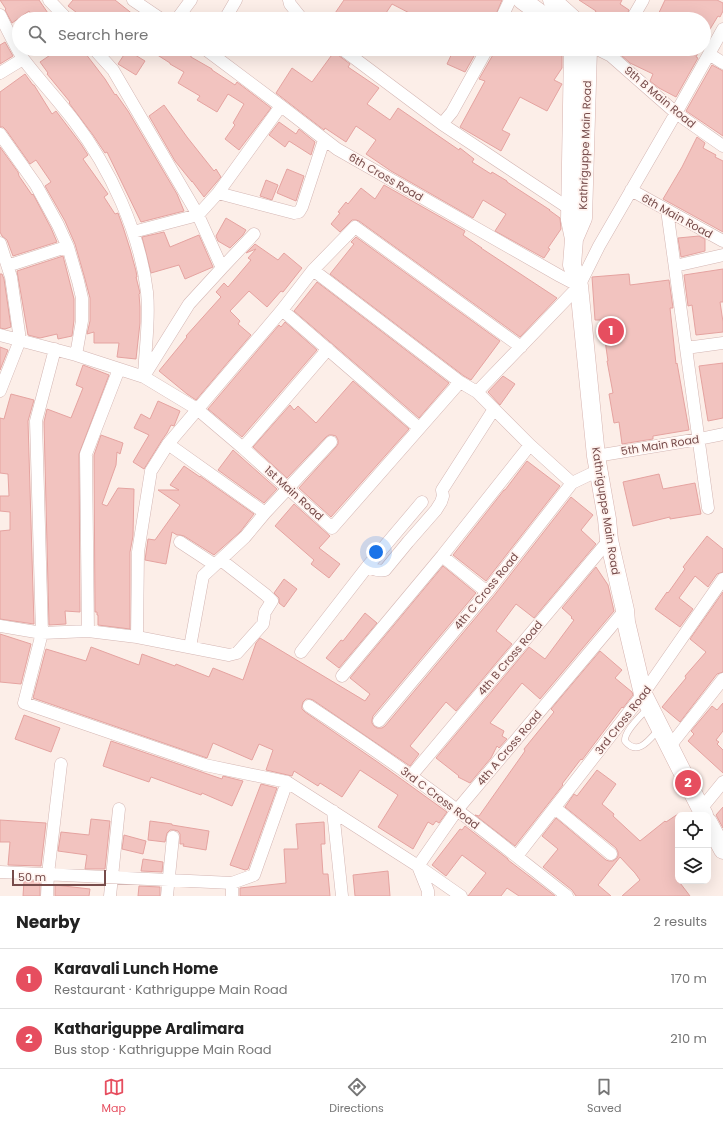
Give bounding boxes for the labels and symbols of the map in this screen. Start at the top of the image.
street label: 9th B Main Road [621,62,699,132]
street label: Kathriguppe Main Road [575,80,595,210]
street label: 6th Cross Road [346,149,426,205]
street label: 6th Main Road [639,190,715,242]
pin: 1 [598,316,624,346]
street label: 5th Main Road [620,431,700,459]
street label: Kathriguppe Main Road [588,446,624,576]
street label: 1st Main Road [261,462,327,524]
your location [366,542,386,562]
street label: 4th C Cross Road [450,549,522,633]
street label: 4th B Cross Road [474,617,546,699]
street label: 3rd Cross Road [591,682,655,758]
street label: 4th A Cross Road [473,707,545,789]
street label: 3rd C Cross Road [397,763,483,833]
pin: 2 [675,768,701,798]
scale bar [12,868,106,887]

